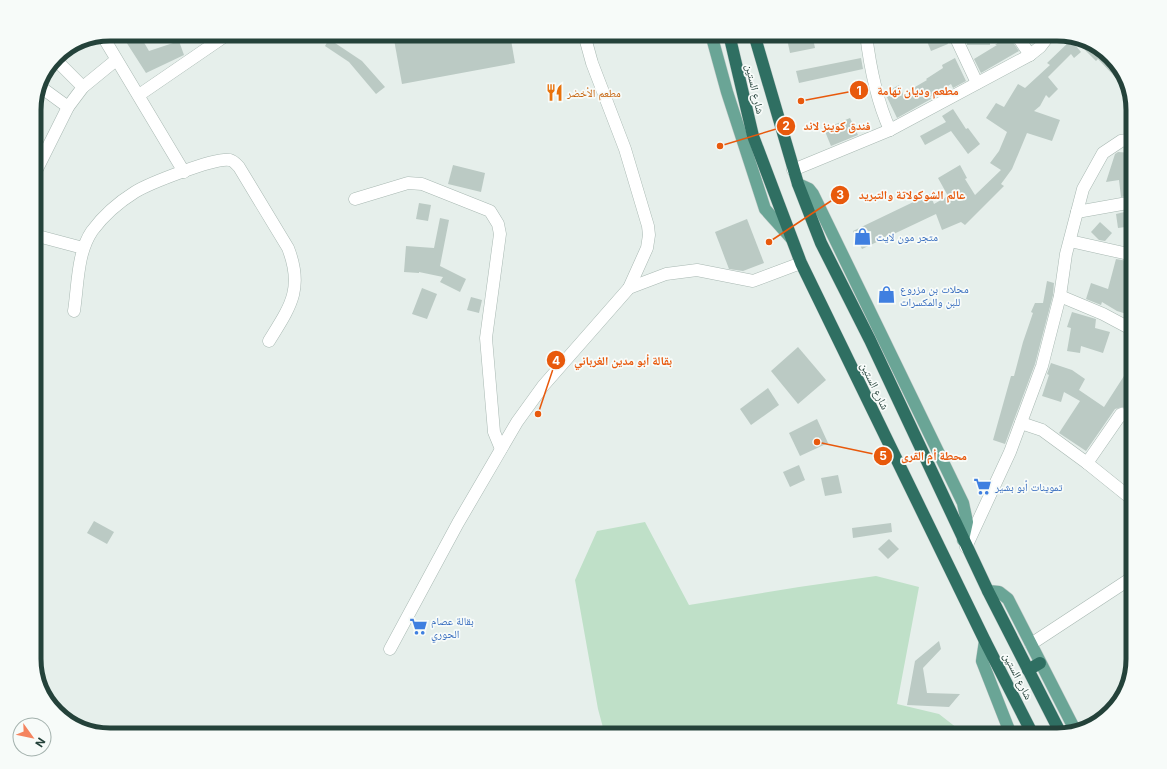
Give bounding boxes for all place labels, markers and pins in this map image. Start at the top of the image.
callout: مطعم وديان تهامة [849,78,967,102]
restaurant icon: مطعم الأخضر [544,83,564,103]
place label: مطعم الأخضر [566,86,621,101]
callout: فندق كوينز لاند [776,114,879,138]
callout: عالم الشوكولاتة والتبريد [830,183,973,207]
shop icon: متجر مون لايت [853,227,873,247]
place label: متجر مون لايت [876,230,938,244]
place label: محلات بن مزروع للبن والمكسرات [900,282,969,309]
shop icon: محلات بن مزروع للبن والمكسرات [877,285,897,305]
callout: بقالة أبو مدين الغرباني [546,348,681,372]
callout: محطة أم القرى [873,444,975,468]
supermarket icon: تموينات أبو بشير [972,477,992,497]
place label: تموينات أبو بشير [994,480,1063,494]
place label: بقالة عصام الحوري [431,614,474,643]
supermarket icon: بقالة عصام الحوري [408,617,428,637]

